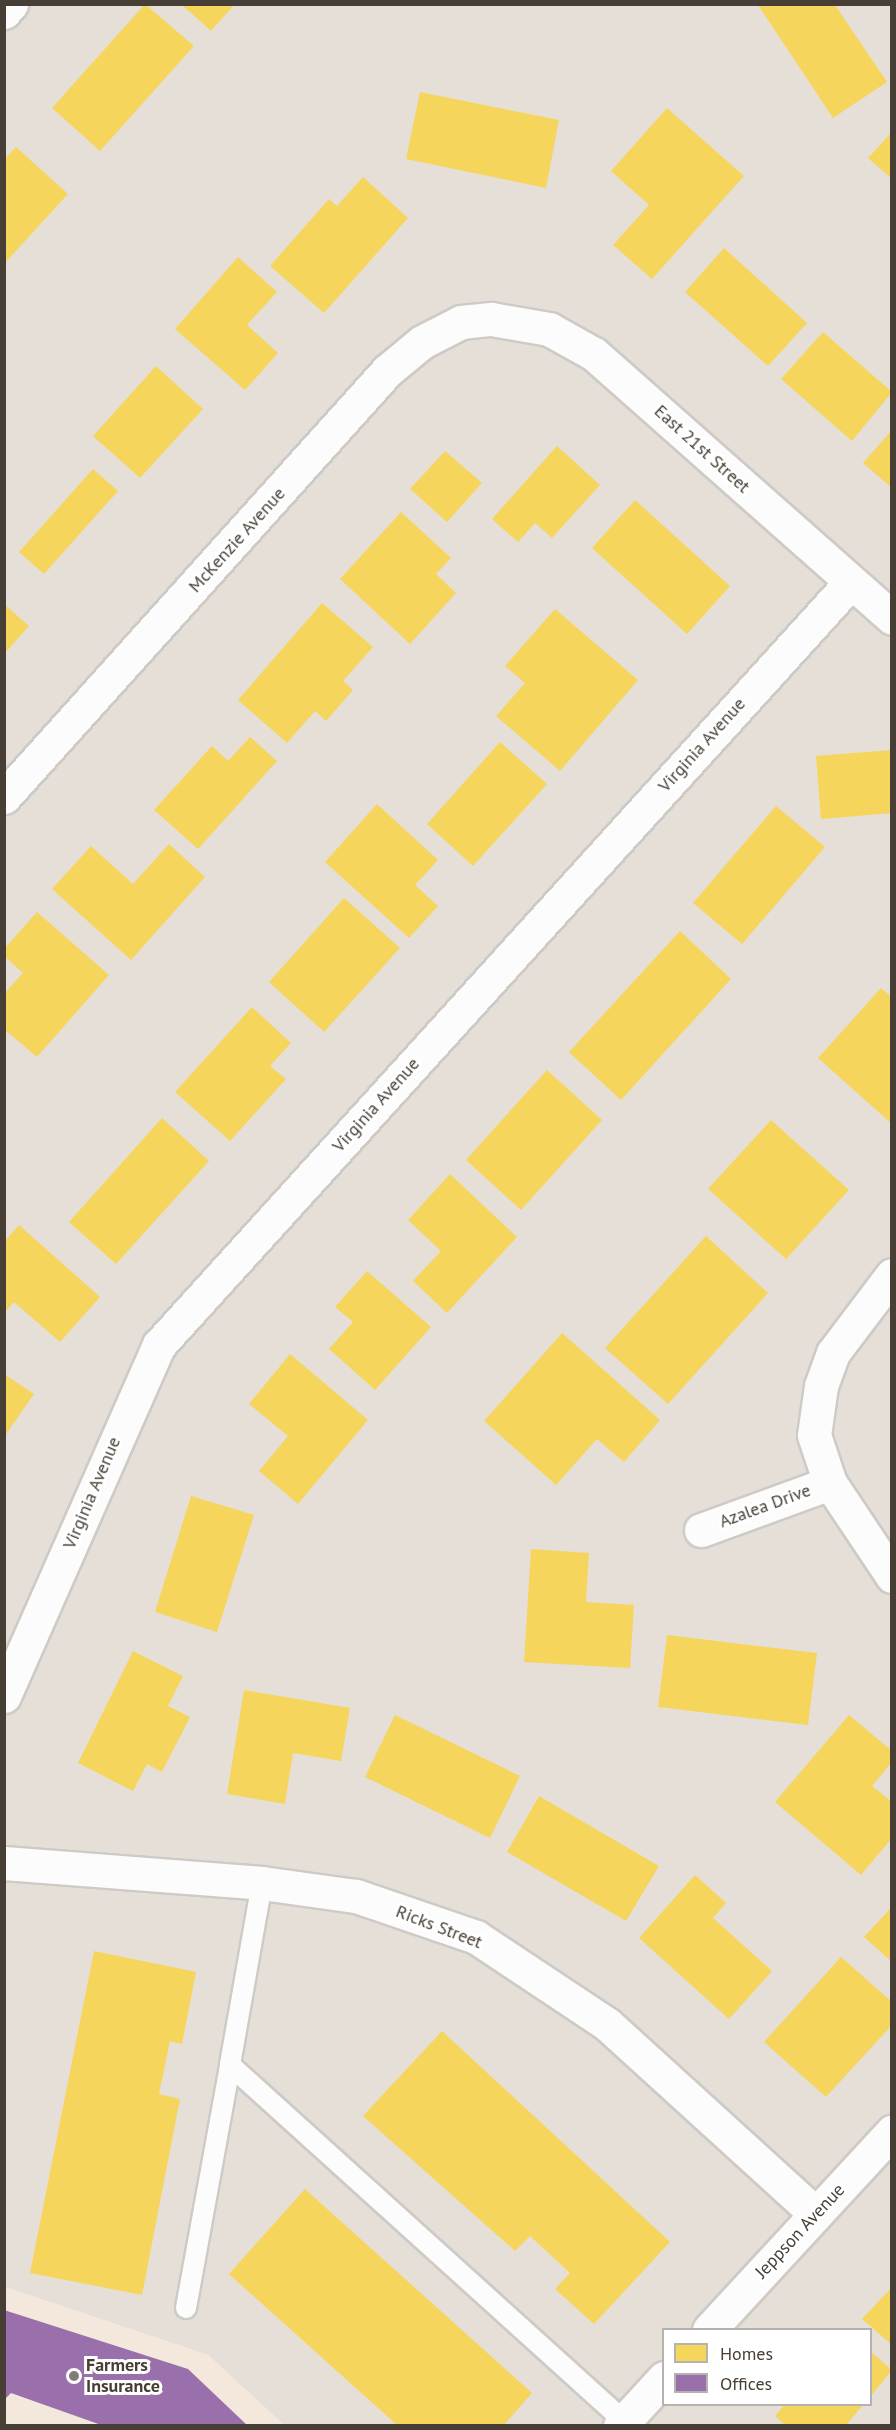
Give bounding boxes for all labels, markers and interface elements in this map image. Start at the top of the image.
street label: East 21st Street [650,400,754,498]
street label: McKenzie Avenue [184,483,290,597]
street label: Virginia Avenue [654,693,750,797]
street label: Virginia Avenue [328,1053,424,1157]
street label: Virginia Avenue [59,1433,125,1553]
street label: Azalea Drive [716,1480,814,1532]
street label: Ricks Street [393,1901,485,1953]
street label: Jeppson Avenue [751,2179,849,2283]
legend [662,2328,872,2406]
text: Homes [720,2342,773,2365]
place label: Farmers Insurance [86,2355,160,2398]
marker: Farmers Insurance [67,2369,81,2383]
text: Offices [720,2372,772,2395]

